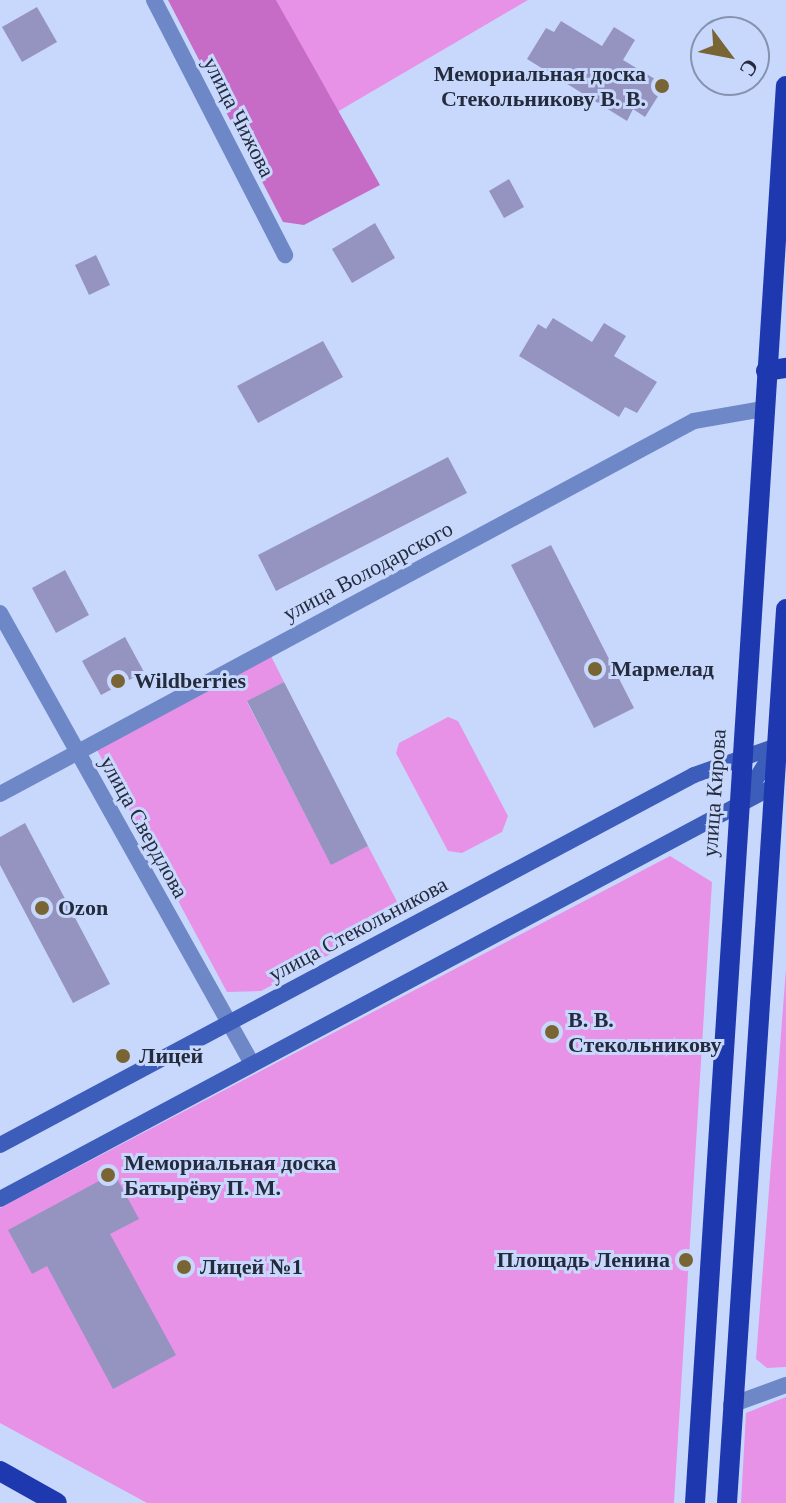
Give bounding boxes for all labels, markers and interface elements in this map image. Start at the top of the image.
north arrow [690,16,770,96]
street label: улица Чижова [197,52,281,182]
text: С [734,55,764,81]
place label: Мемориальная доска Стекольникову В. В. [434,60,646,112]
marker: Мемориальная доска Стекольникову В. В. [653,77,671,95]
street label: улица Володарского [279,515,457,627]
place label: Мармелад [611,656,714,682]
marker: Мармелад [586,660,604,678]
place label: Wildberries [134,668,246,694]
marker: Wildberries [109,672,127,690]
street label: улица Кирова [696,728,732,858]
street label: улица Свердлова [94,751,194,903]
street label: улица Стекольникова [264,871,452,987]
place label: Ozon [58,895,108,921]
marker: Ozon [33,899,51,917]
place label: В. В. Стекольникову [568,1006,722,1058]
marker: В. В. Стекольникову [543,1023,561,1041]
place label: Лицeй [139,1043,203,1069]
marker: Лицeй [114,1047,132,1065]
place label: Мемориальная доска Батырёву П. М. [124,1149,336,1200]
marker: Мемориальная доска Батырёву П. М. [99,1166,117,1184]
place label: Площадь Ленина [497,1247,670,1273]
marker: Площадь Ленина [677,1251,695,1269]
place label: Лицeй №1 [200,1254,303,1280]
marker: Лицeй №1 [175,1258,193,1276]

